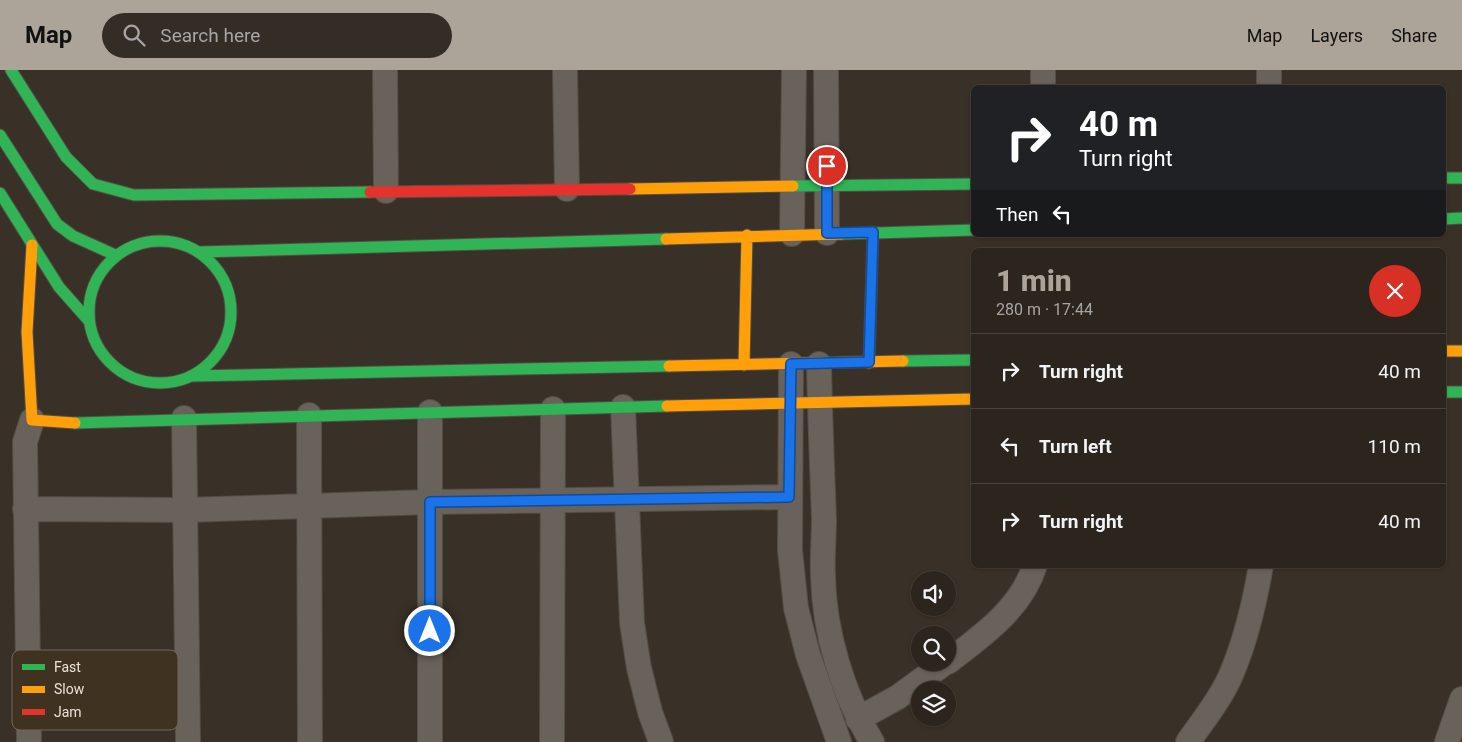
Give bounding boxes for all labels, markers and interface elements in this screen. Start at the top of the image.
search box [102,13,452,58]
text: Map [25,21,72,49]
icon: search [120,21,148,49]
text: Search here [160,24,260,47]
text: Map [1247,25,1282,46]
text: Layers [1310,25,1363,46]
text: Share [1391,25,1437,46]
text: 40 m [1079,104,1158,145]
icon: right [996,105,1061,170]
pin [806,145,848,187]
text: Turn right [1079,146,1173,171]
icon: arrive [813,152,841,180]
icon: left [1048,200,1076,228]
text: Then [996,203,1038,226]
text: 1 min [996,263,1072,298]
button: close [1369,265,1421,317]
text: 280 m · 17:44 [996,300,1093,319]
icon: right [996,357,1024,385]
text: Turn right [1039,360,1123,383]
text: 40 m [1378,360,1421,383]
icon: left [996,432,1024,460]
text: Turn left [1039,435,1112,458]
text: 110 m [1368,435,1421,458]
icon: right [996,507,1024,535]
text: Turn right [1039,510,1123,533]
text: 40 m [1378,510,1421,533]
map controls [911,571,956,726]
button: sound [911,571,956,616]
position arrow [403,604,455,656]
button: search [911,626,956,671]
legend [12,650,178,730]
text: Fast [54,659,81,675]
text: Slow [54,681,85,697]
button: layers [911,681,956,726]
text: Jam [54,704,82,720]

